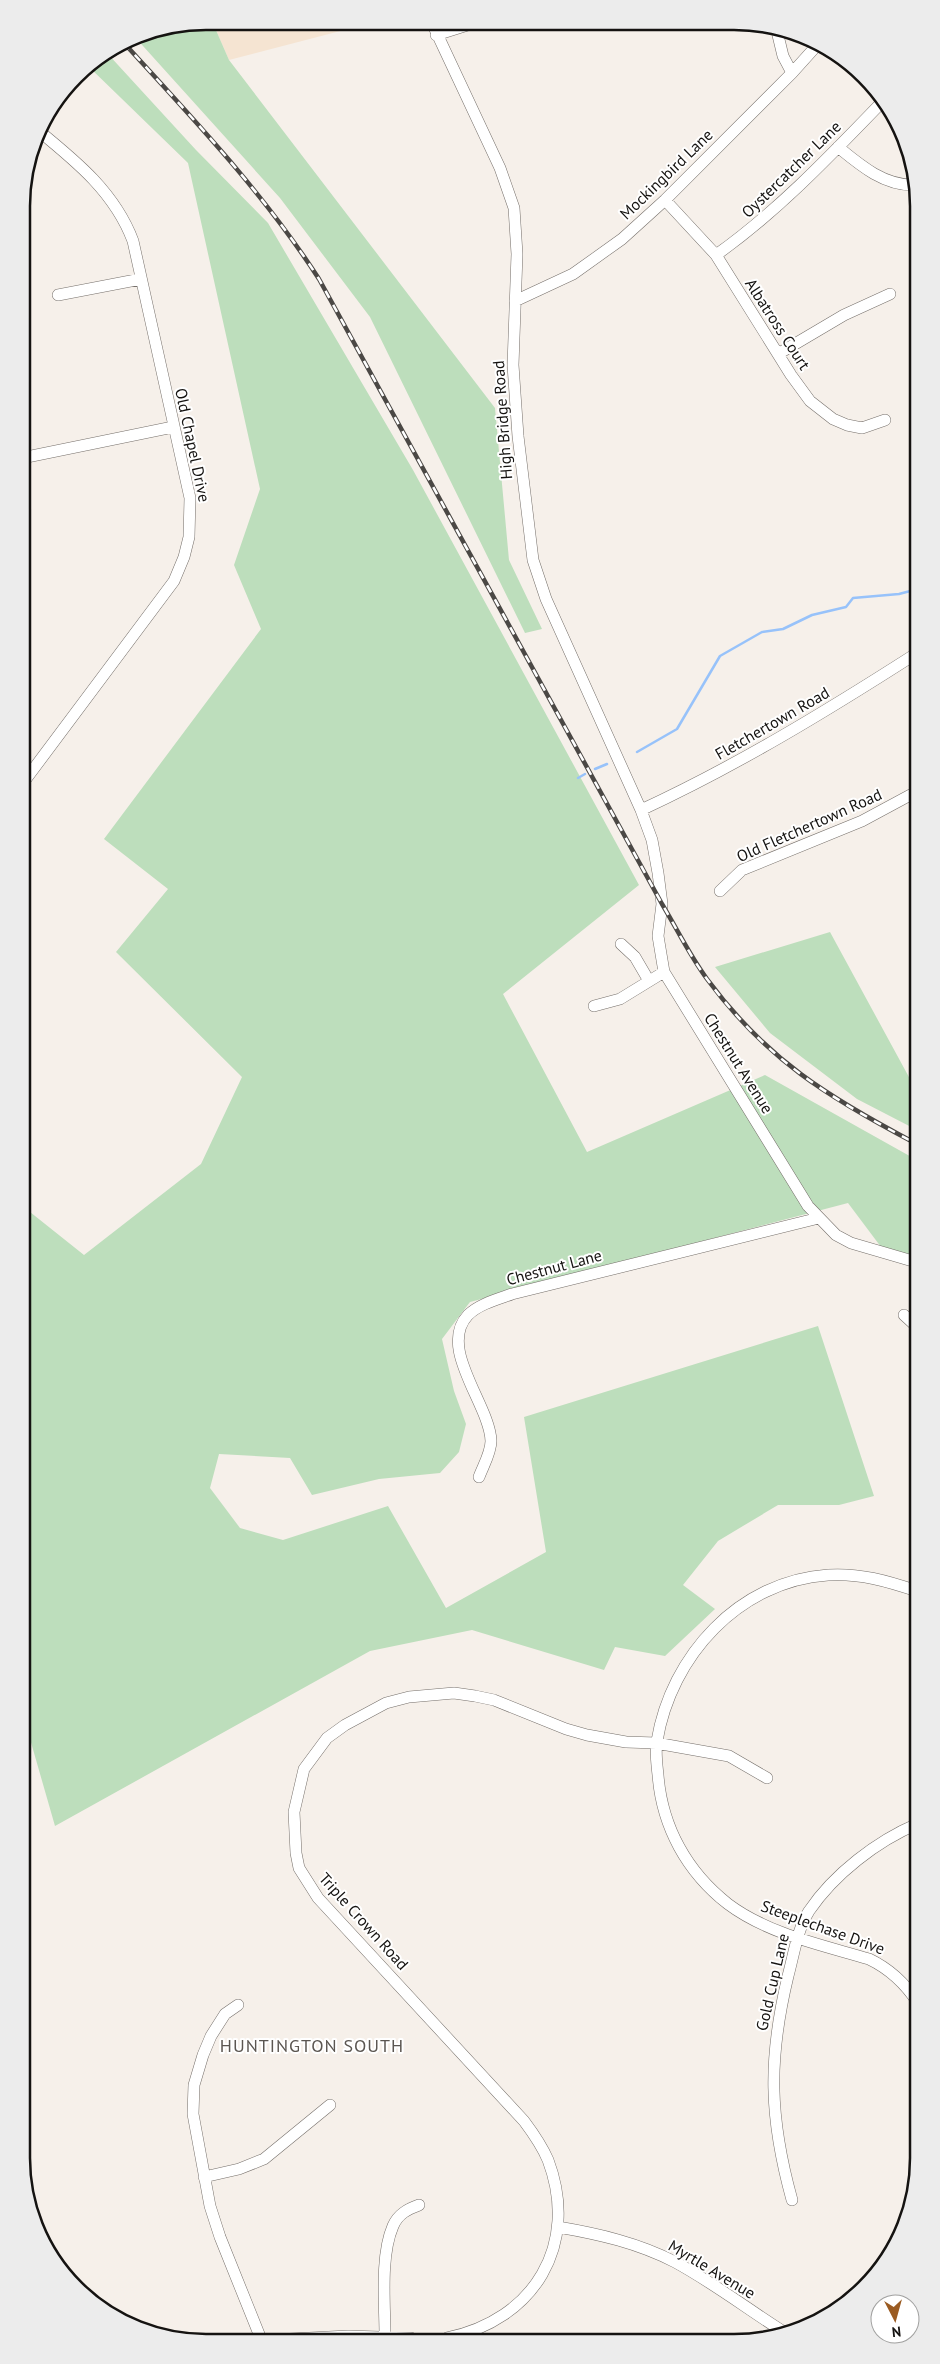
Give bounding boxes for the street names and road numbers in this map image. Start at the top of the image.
street label: Oystercatcher Lane [737,116,845,222]
street label: Mockingbird Lane [615,125,717,223]
street label: Albatross Court [741,275,815,374]
street label: High Bridge Road [488,360,516,480]
street label: Old Chapel Drive [171,386,215,504]
street label: Fletchertown Road [711,682,833,764]
street label: Old Fletchertown Road [733,784,885,866]
street label: Chestnut Avenue [700,1009,778,1117]
street label: Chestnut Lane [504,1245,604,1289]
street label: Triple Crown Road [315,1868,413,1974]
street label: Steeplechase Drive [758,1895,888,1959]
street label: Gold Cup Lane [751,1931,793,2033]
street label: Myrtle Avenue [665,2235,759,2303]

